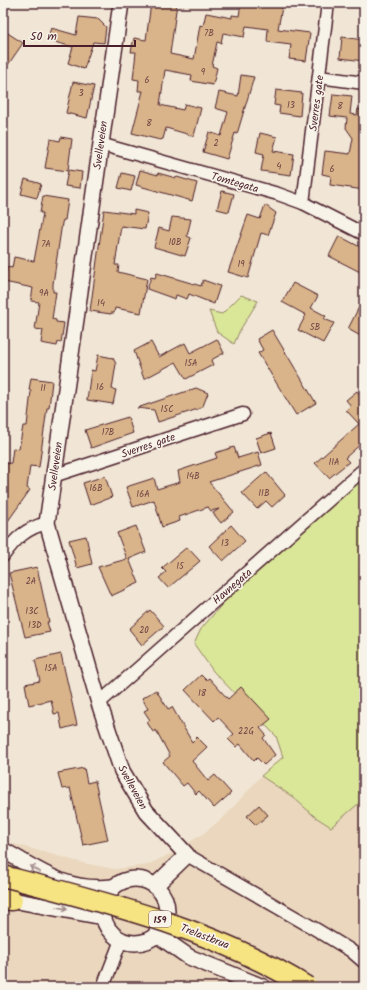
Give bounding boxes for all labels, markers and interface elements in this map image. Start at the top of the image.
scale bar [24,22,135,48]
house number: 7B [204,26,214,41]
text: 50 m [30,27,57,46]
house number: 9 [201,65,206,80]
house number: 6 [144,73,150,88]
street label: Sverres gate [305,74,329,132]
house number: 3 [78,86,84,101]
house number: 13 [287,98,295,113]
house number: 8 [337,99,343,114]
house number: 8 [146,116,152,131]
street label: Svelleveien [89,120,113,171]
house number: 2 [213,136,219,151]
house number: 4 [277,159,282,174]
house number: 6 [329,162,335,177]
street label: Tomtegata [209,168,261,198]
house number: 10B [168,235,182,250]
house number: 7A [41,237,51,252]
house number: 19 [237,257,245,272]
house number: 9A [39,286,49,301]
house number: 14 [97,296,105,311]
house number: 5B [310,320,321,335]
house number: 15A [184,356,198,371]
house number: 16 [96,380,104,395]
house number: 11 [40,381,46,396]
house number: 15C [160,402,174,417]
house number: 17B [102,425,115,440]
street label: Sverres gate [119,428,178,464]
street label: Svelleveien [44,441,68,492]
house number: 11A [328,455,340,470]
house number: 14B [186,469,200,484]
house number: 16B [89,481,103,496]
house number: 11B [258,486,270,501]
house number: 16A [136,487,150,502]
house number: 13 [221,536,229,551]
house number: 15 [176,559,185,574]
street label: Havnegata [209,564,257,609]
house number: 2A [26,574,37,589]
house number: 13C [25,604,39,619]
house number: 13D [28,618,42,633]
house number: 20 [139,623,149,638]
house number: 15A [44,661,58,676]
house number: 18 [198,686,207,701]
house number: 22G [238,724,254,739]
street label: Svelleveien [112,762,152,813]
one-way arrow [29,865,41,873]
one-way arrow [55,905,68,913]
road number: 159 [149,911,171,927]
street label: Trelastbrua [178,919,232,954]

